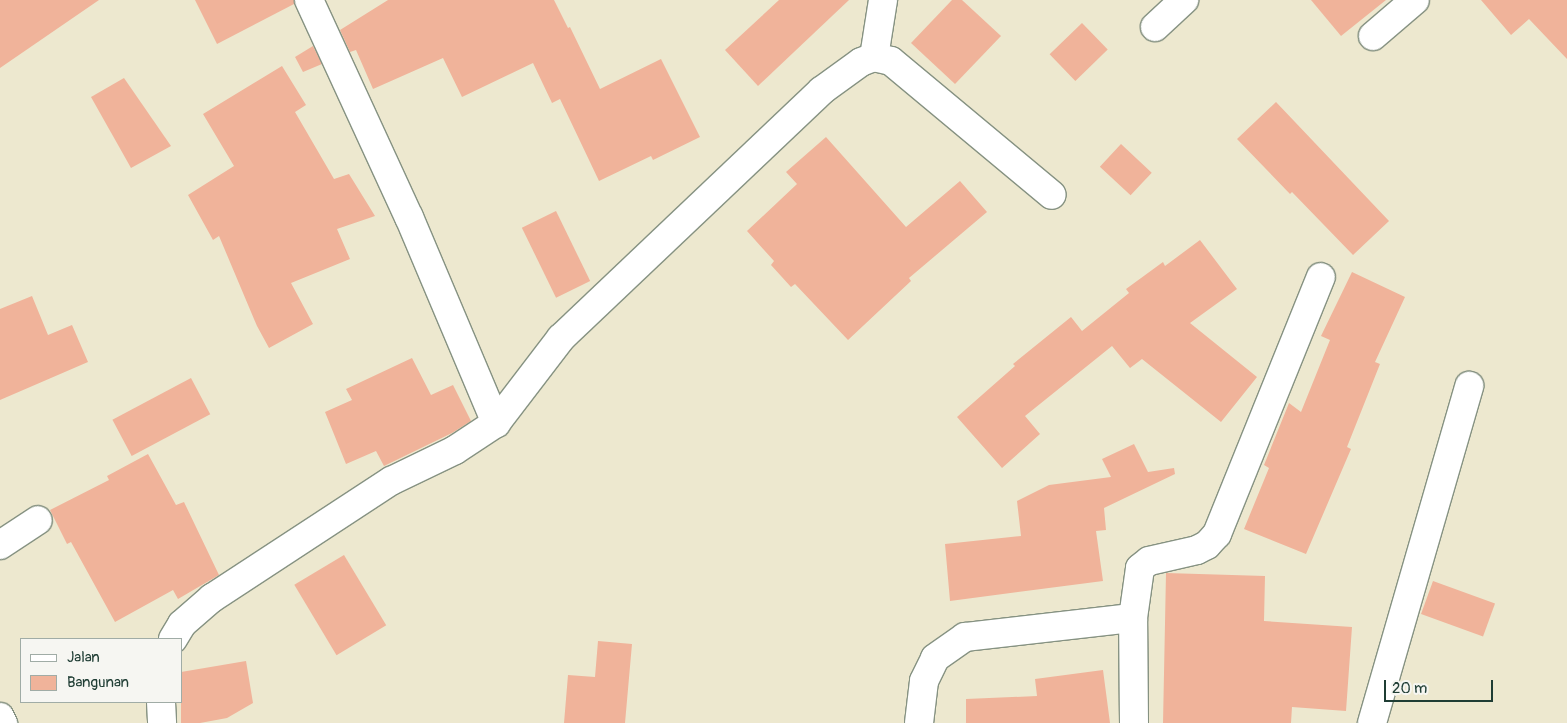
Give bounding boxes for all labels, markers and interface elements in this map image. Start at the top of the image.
legend [20,638,182,703]
text: Jalan [67,648,100,667]
scale bar [1387,670,1496,702]
text: Bangunan [67,673,129,692]
text: 20 m [1392,679,1427,698]

